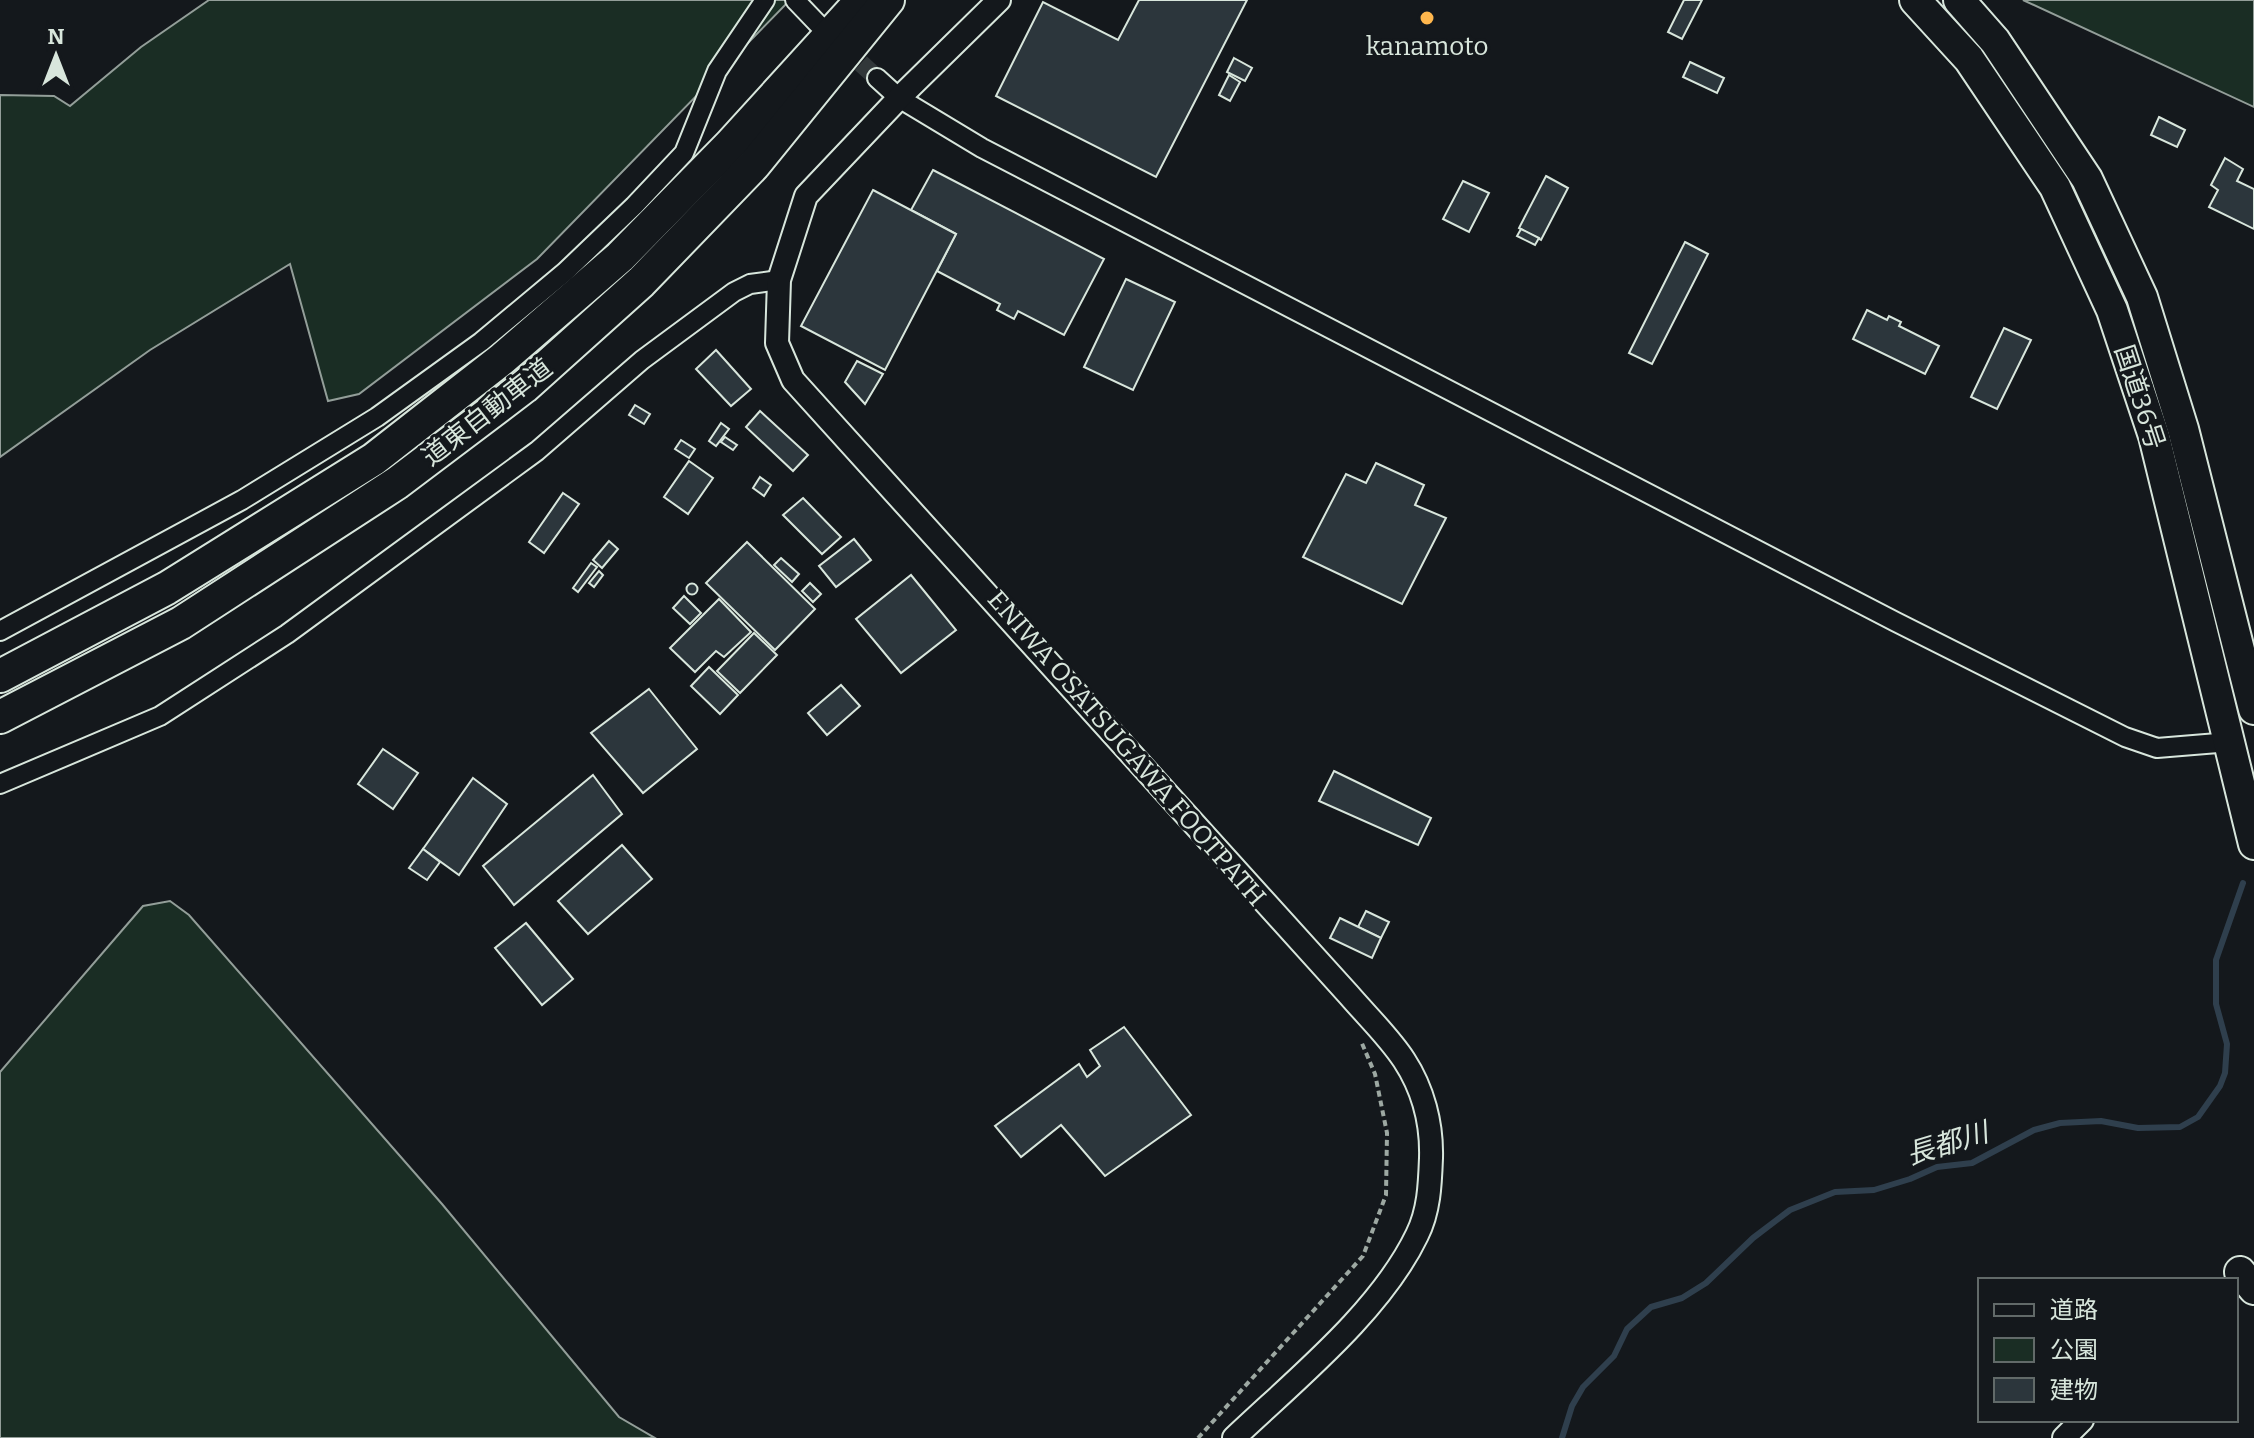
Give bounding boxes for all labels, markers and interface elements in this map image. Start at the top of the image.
marker: kanamoto [1418,9,1436,27]
north arrow [16,16,96,96]
text: N [48,23,65,50]
place label: kanamoto [1366,31,1488,62]
street label: 国道36号 [2108,341,2171,453]
street label: 道東自動車道 [416,352,558,473]
street label: ENIWA OSATSUGAWA FOOTPATH [981,584,1272,913]
water label: 長都川 [1902,1115,1995,1172]
legend [1978,1278,2238,1422]
text: 道路 [2050,1296,2098,1324]
text: 公園 [2050,1336,2098,1364]
text: 建物 [2050,1376,2098,1404]

